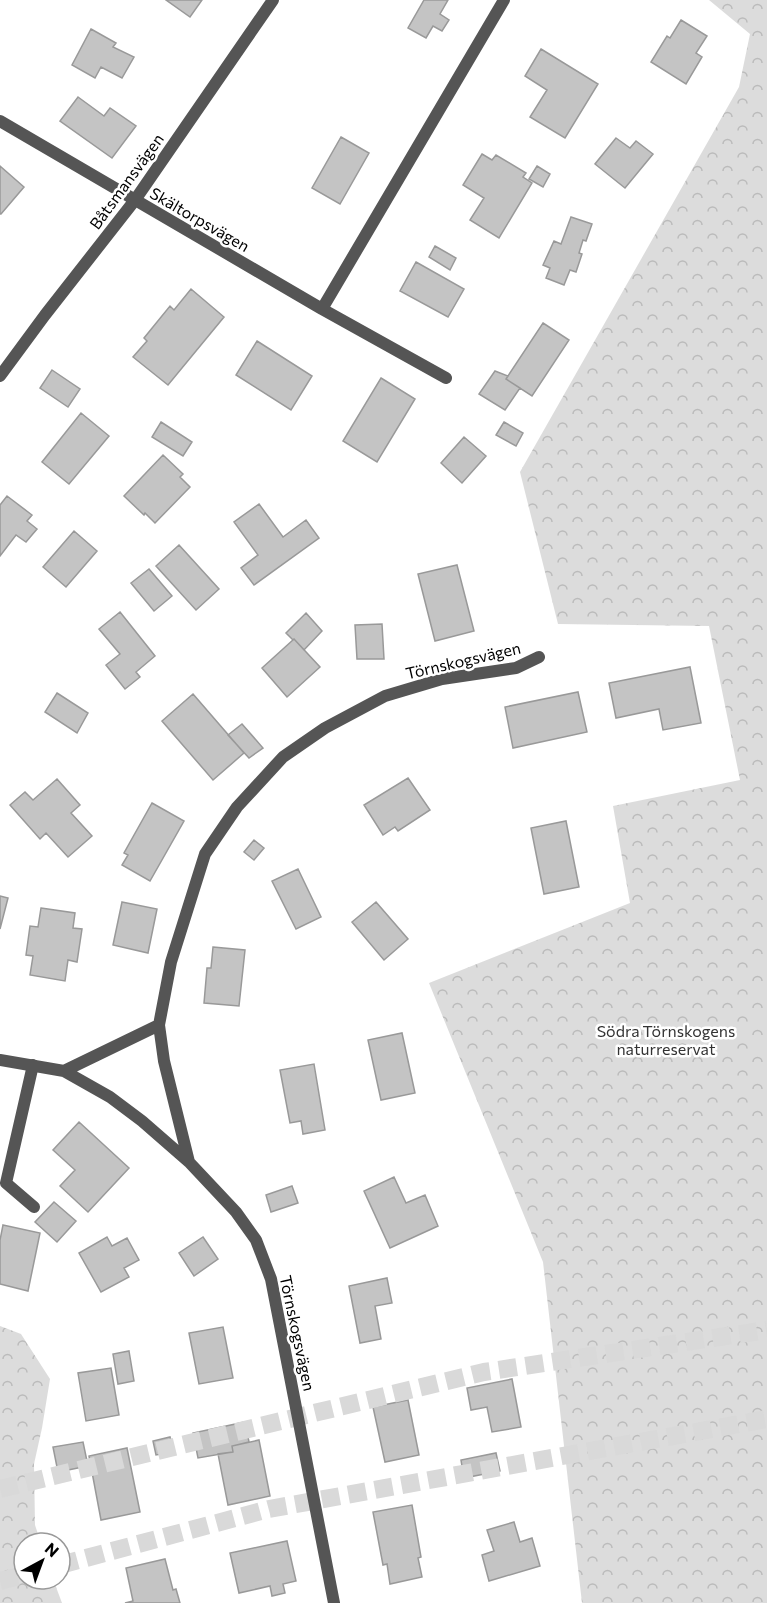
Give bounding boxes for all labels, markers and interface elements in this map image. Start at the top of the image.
street label: Båtsmansvägen [85,129,167,233]
street label: Skältorpsvägen [147,183,253,255]
street label: Törnskogsvägen [404,638,522,682]
park label: Södra Törnskogens naturreservat [597,1021,735,1058]
street label: Törnskogsvägen [276,1274,320,1392]
north arrow [12,1531,72,1591]
text: N [41,1538,63,1560]

